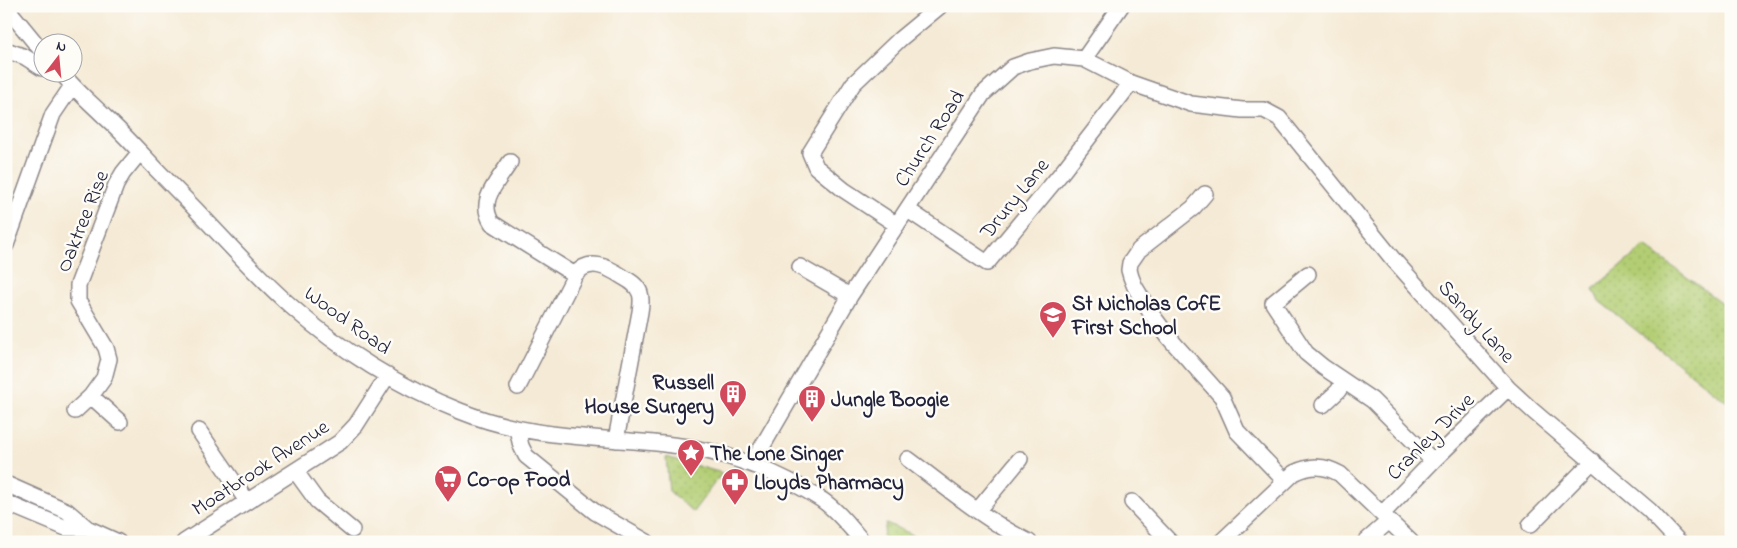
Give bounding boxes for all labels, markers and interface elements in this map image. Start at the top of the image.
north arrow [32,32,82,82]
text: N [54,36,69,58]
street label: Church Road [888,85,973,193]
street label: Drury Lane [973,152,1059,248]
street label: Oaktree Rise [50,166,118,277]
street label: Sandy Lane [1428,274,1521,372]
street label: Wood Road [297,280,397,364]
place label: St Nicholas CofE First School [1071,290,1221,344]
school or university icon: St Nicholas CofE First School [1038,300,1068,339]
place label: Russell House Surgery [585,369,714,425]
building icon: Russell House Surgery [718,379,748,418]
building icon: Jungle Boogie [797,384,827,423]
place label: Jungle Boogie [831,386,950,418]
street label: Cranley Drive [1381,386,1484,490]
street label: Moatbrook Avenue [187,413,336,524]
place icon: The Lone Singer [676,438,706,477]
place label: The Lone Singer [710,440,844,472]
supermarket icon: Co-op Food [433,464,463,503]
place label: Co-op Food [467,466,570,496]
pharmacy icon: Lloyds Pharmacy [720,467,750,506]
place label: Lloyds Pharmacy [754,469,904,501]

